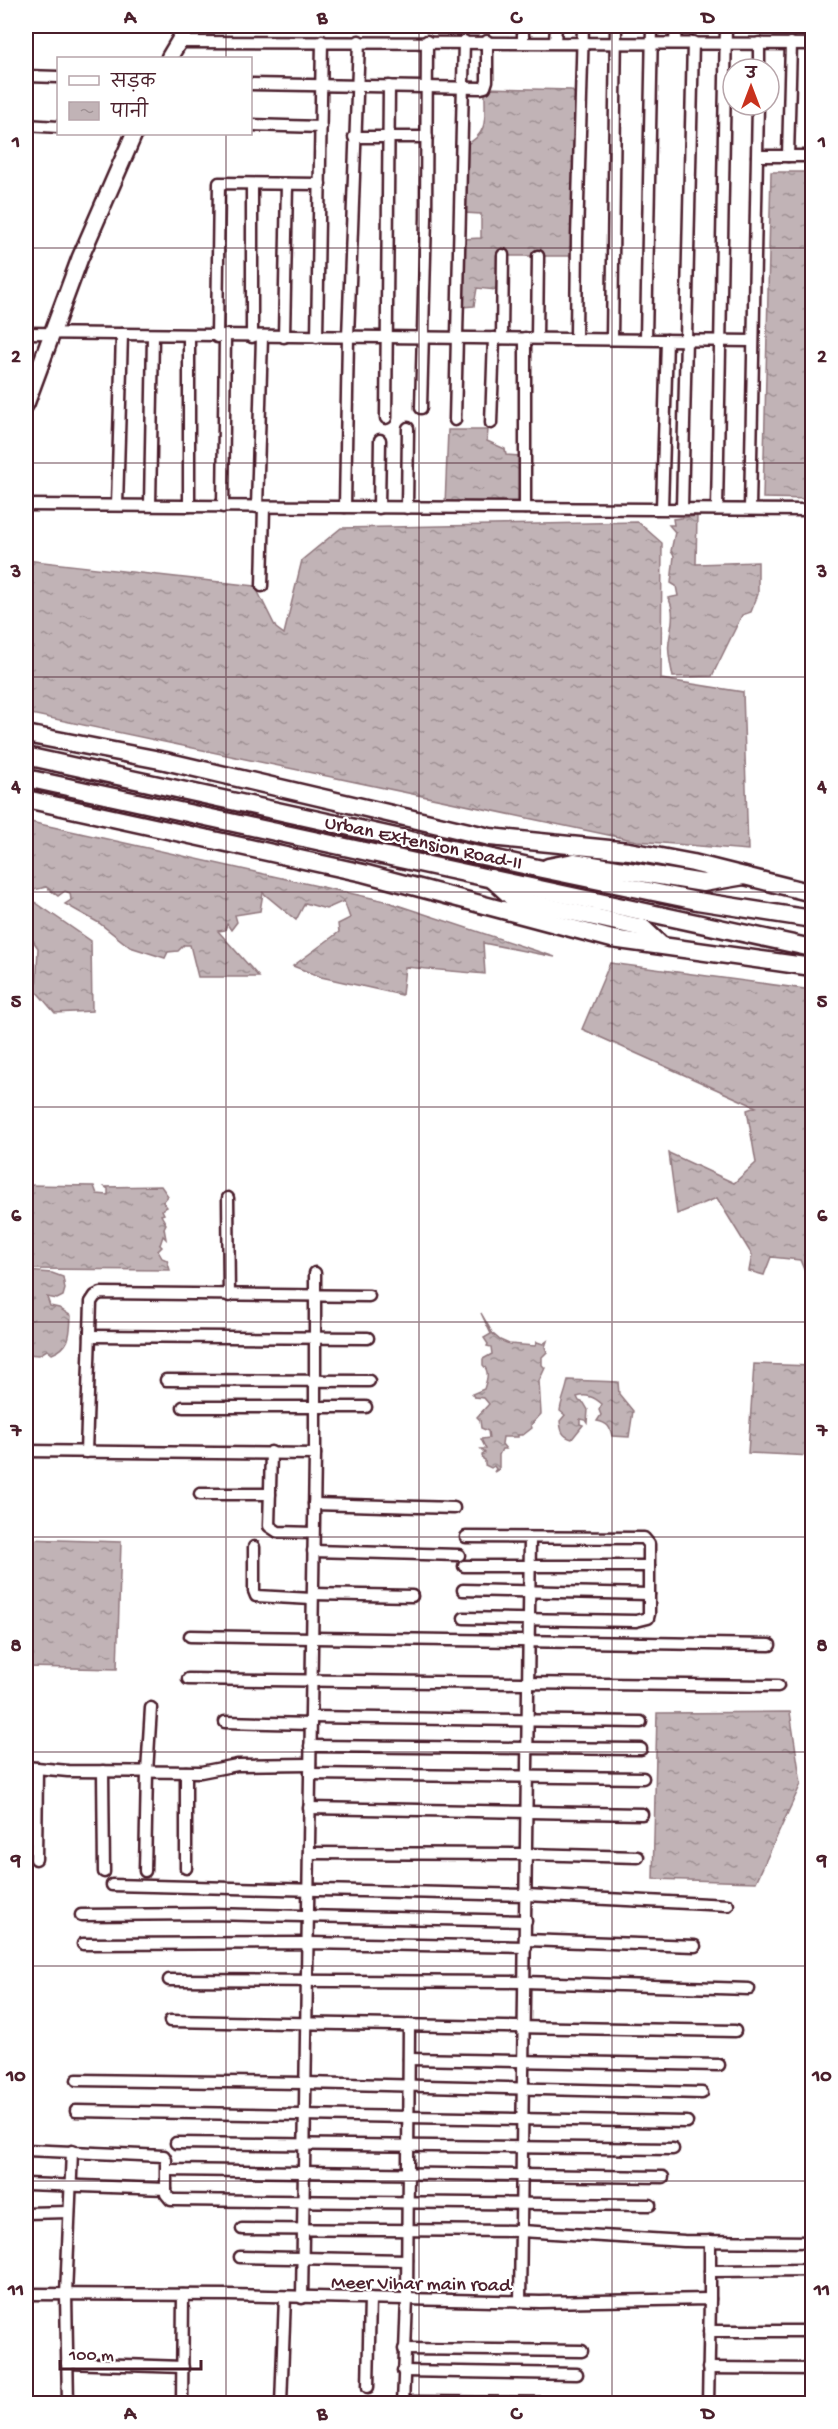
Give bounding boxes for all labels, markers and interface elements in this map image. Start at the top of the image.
text: A [123,8,138,31]
text: B [316,8,328,31]
text: C [510,8,524,31]
text: D [699,8,715,31]
legend [57,57,252,135]
north arrow [721,57,781,117]
text: उ [744,66,758,85]
text: सड़क [110,73,156,94]
text: पानी [110,97,149,124]
text: 1 [11,132,20,155]
text: 1 [817,132,826,155]
text: 2 [11,347,21,370]
text: 2 [817,347,827,370]
text: 3 [10,562,21,585]
text: 3 [816,562,827,585]
text: 4 [10,777,21,800]
text: 4 [816,777,827,800]
street label: Urban Extension Road-II [322,812,524,877]
text: 5 [11,992,22,1015]
text: 5 [817,992,828,1015]
text: 6 [11,1206,22,1229]
text: 6 [817,1206,828,1229]
text: 7 [10,1421,23,1444]
text: 7 [816,1421,829,1444]
text: 8 [11,1636,22,1659]
text: 8 [817,1636,828,1659]
text: 9 [10,1851,21,1874]
text: 9 [816,1851,827,1874]
text: 10 [5,2066,26,2089]
text: 10 [811,2066,832,2089]
street label: Meer Vihar main road [331,2272,513,2299]
text: 11 [7,2280,24,2303]
text: 11 [813,2280,830,2303]
scale bar [60,2333,201,2371]
text: 100 m [68,2346,114,2367]
text: A [123,2404,138,2427]
text: B [316,2404,328,2427]
text: C [510,2404,524,2427]
text: D [699,2404,715,2427]

